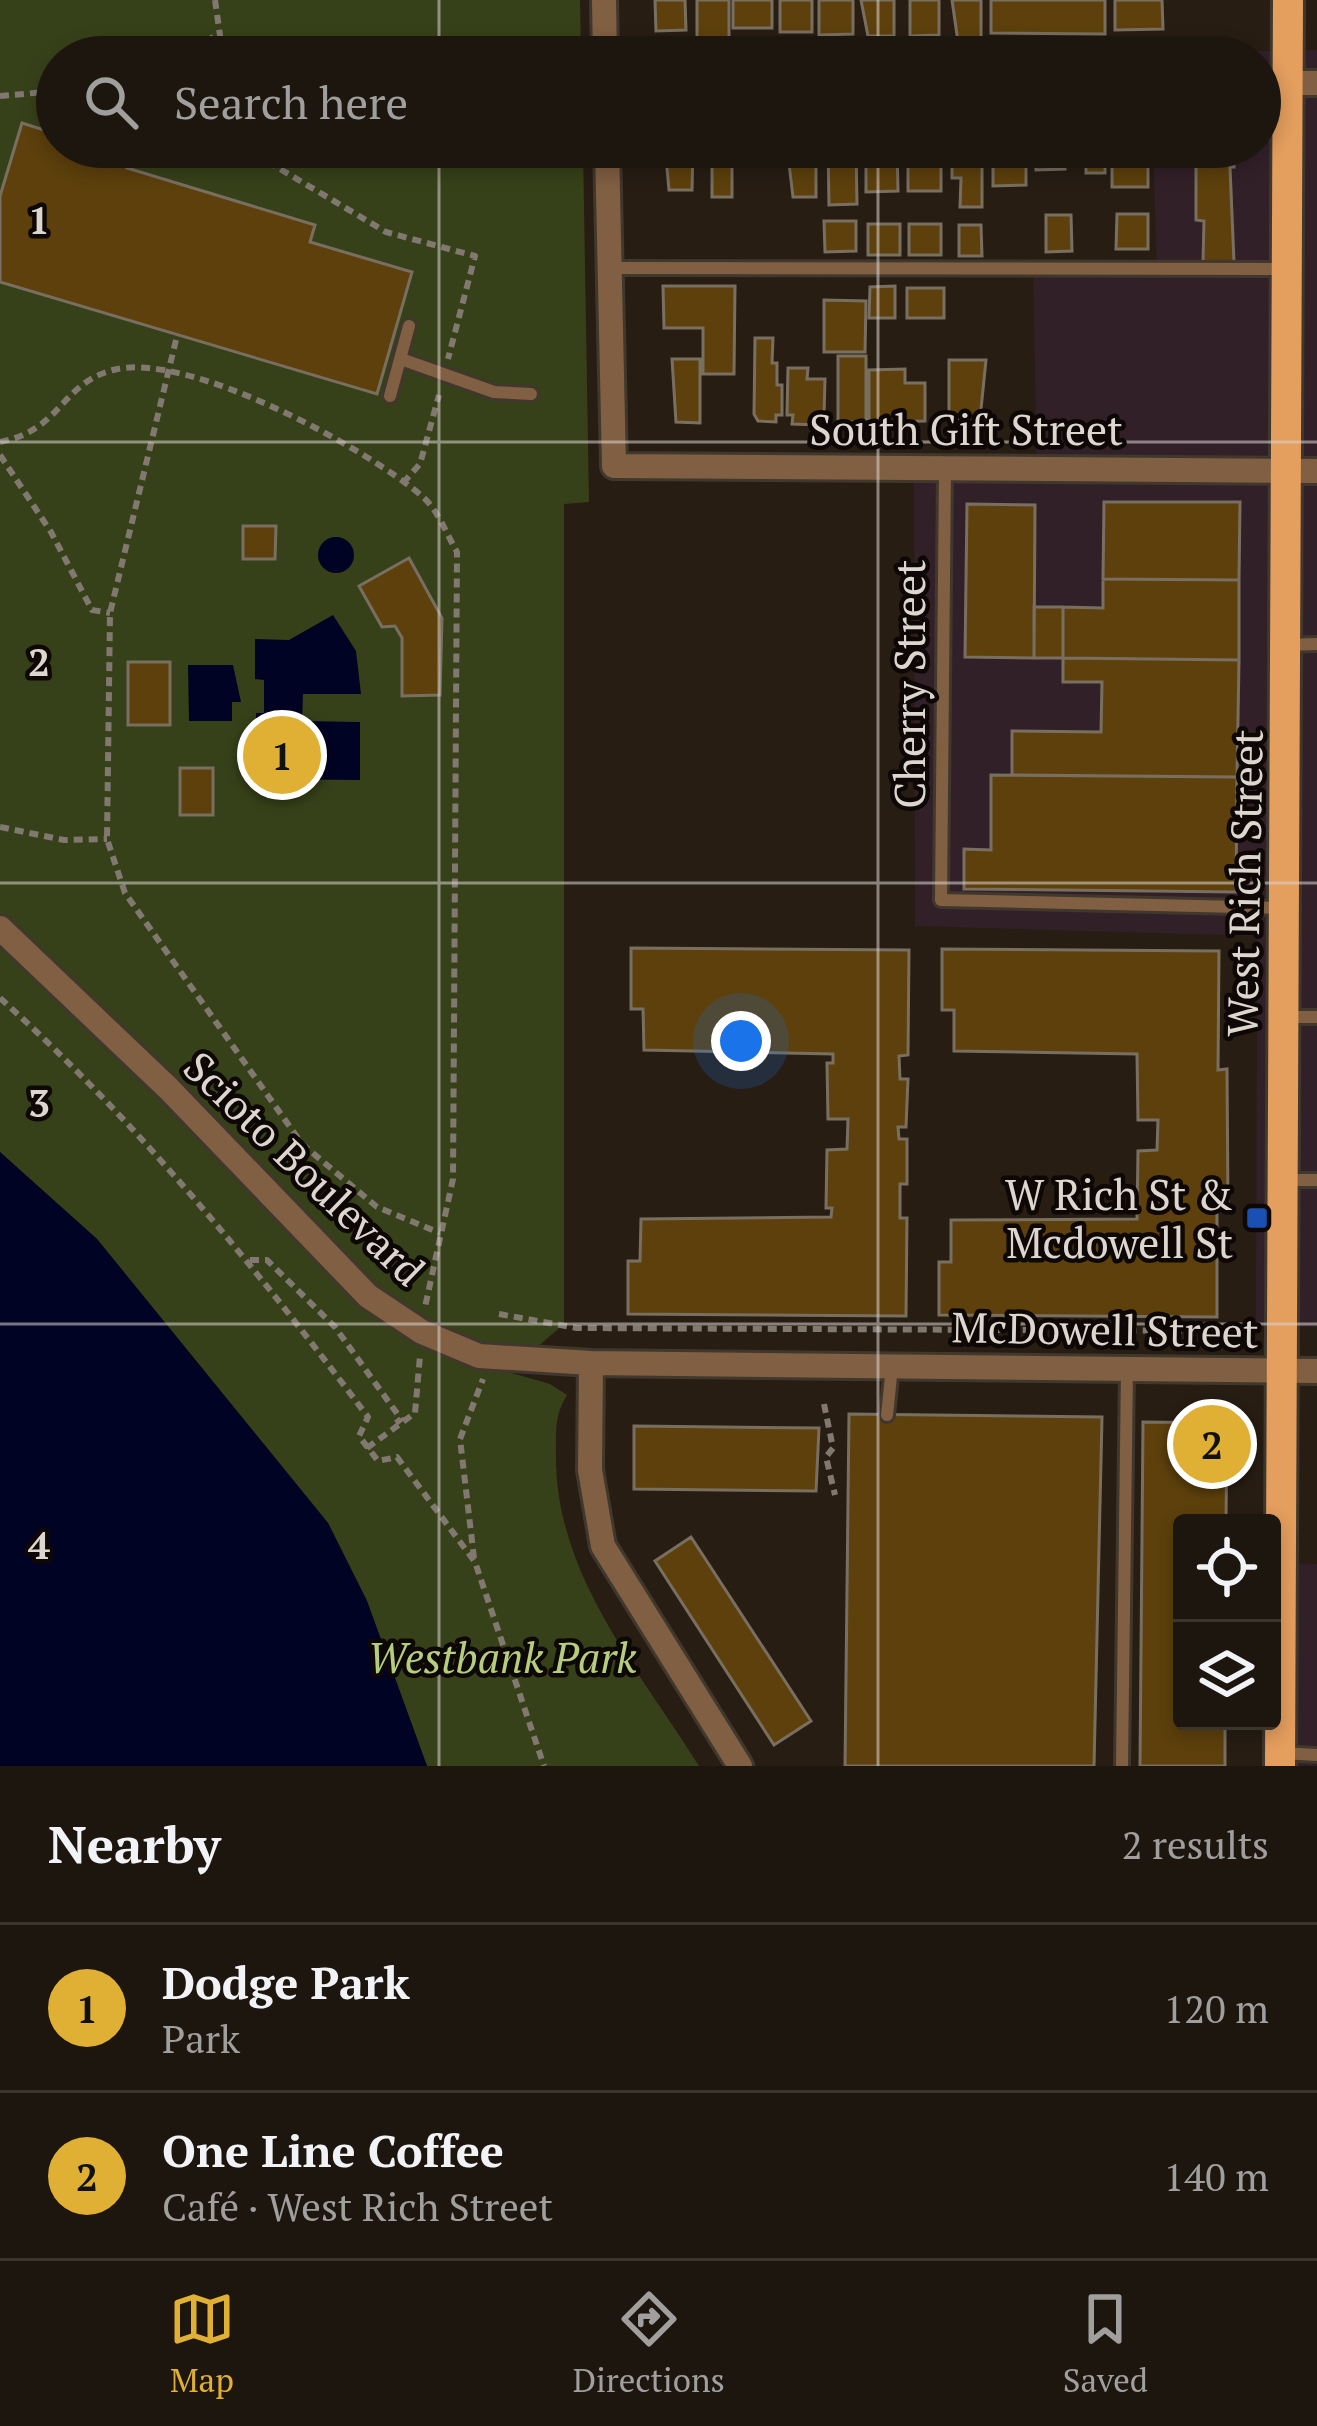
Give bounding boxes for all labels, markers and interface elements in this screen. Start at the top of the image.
search box [36,36,1281,168]
icon: search [78,69,144,135]
text: Search here [174,72,408,132]
text: 1 [28,193,50,245]
street label: South Gift Street [809,401,1123,457]
street label: Cherry Street [881,559,937,809]
text: 2 [28,635,50,687]
pin: 1 [243,710,321,800]
street label: West Rich Street [1213,728,1275,1037]
your location [711,1011,771,1071]
street label: Scioto Boulevard [172,1039,438,1297]
text: 3 [28,1076,50,1128]
place label: W Rich St & Mcdowell St [1005,1166,1233,1270]
marker: W Rich St & Mcdowell St [1244,1205,1270,1231]
street label: McDowell Street [951,1298,1259,1360]
pin: 2 [1173,1399,1251,1489]
map controls [1173,1514,1281,1730]
button: locate [1173,1514,1281,1622]
text: 4 [28,1518,50,1570]
button: layers [1173,1622,1281,1730]
park label: Westbank Park [367,1629,637,1685]
text: Nearby [48,1810,221,1878]
text: 2 results [1122,1818,1269,1870]
text: Dodge Park [162,1952,410,2012]
text: 1 [76,1982,98,2034]
text: 120 m [1164,1982,1269,2034]
text: Park [162,2012,240,2064]
text: One Line Coffee [162,2120,504,2180]
text: 2 [76,2150,98,2202]
text: 140 m [1164,2150,1269,2202]
text: Café · West Rich Street [162,2180,553,2232]
tab: Map [169,2286,235,2401]
tab: Directions [573,2286,725,2401]
tab: Saved [1063,2286,1148,2401]

